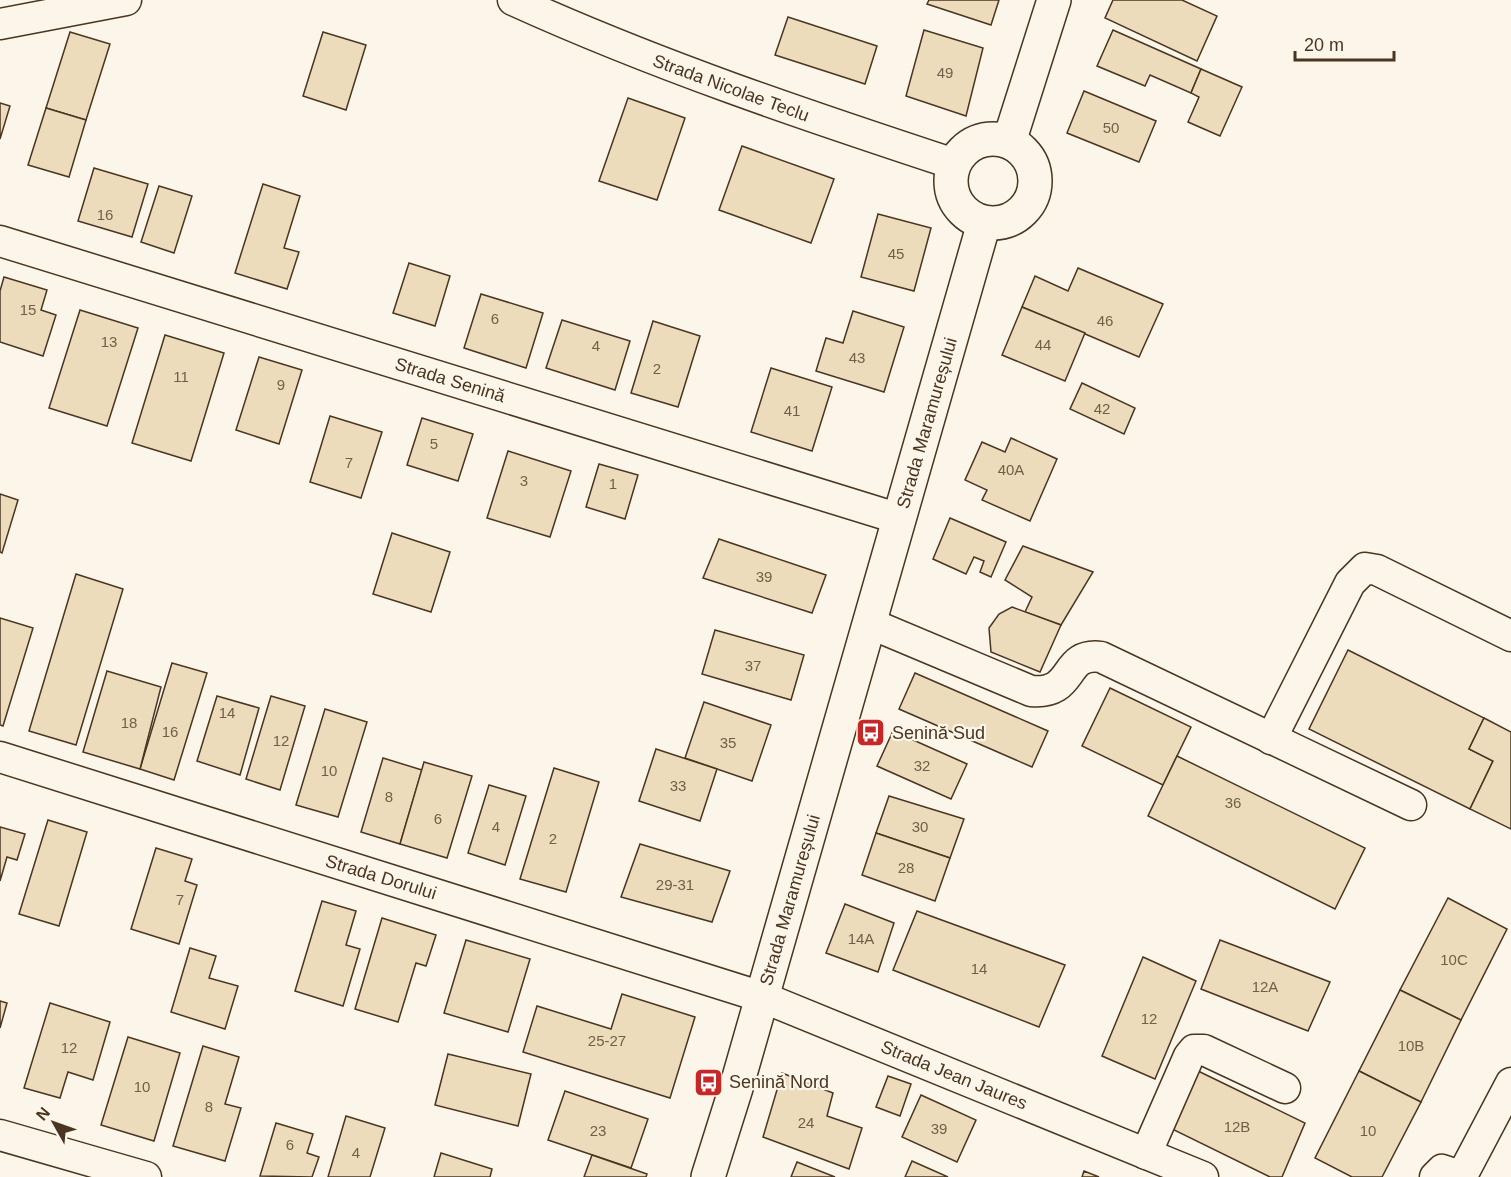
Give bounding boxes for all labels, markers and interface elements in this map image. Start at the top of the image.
scale bar [1295,24,1394,62]
text: 20 m [1304,35,1344,55]
street label: Strada Nicolae Teclu [650,50,812,126]
house number: 49 [937,64,953,81]
house number: 50 [1103,119,1119,136]
house number: 16 [97,206,113,223]
house number: 45 [888,245,904,262]
house number: 15 [20,301,36,318]
house number: 6 [491,310,499,327]
house number: 46 [1097,312,1113,329]
house number: 13 [101,333,117,350]
street label: Strada Maramureșului [893,335,961,511]
house number: 44 [1035,336,1051,353]
house number: 4 [592,337,600,354]
house number: 43 [849,349,865,366]
street label: Strada Senină [393,354,508,407]
house number: 2 [653,360,661,377]
house number: 11 [173,368,189,385]
house number: 9 [277,376,285,393]
house number: 42 [1094,400,1110,417]
house number: 41 [784,402,800,419]
house number: 5 [430,435,438,452]
house number: 7 [345,454,353,471]
house number: 40A [998,461,1024,478]
house number: 3 [520,472,528,489]
house number: 1 [609,475,617,492]
house number: 39 [756,568,772,585]
house number: 37 [745,657,761,674]
house number: 14 [219,704,235,721]
house number: 18 [121,714,137,731]
bus stop icon: Senină Sud [855,717,887,749]
house number: 16 [162,723,178,740]
place label: Senină Sud [892,723,985,743]
house number: 12 [273,732,289,749]
house number: 35 [720,734,736,751]
house number: 32 [914,757,930,774]
house number: 10 [321,762,337,779]
house number: 33 [670,777,686,794]
house number: 8 [385,788,393,805]
house number: 36 [1225,794,1241,811]
house number: 6 [434,810,442,827]
street label: Strada Maramureșului [756,812,824,988]
house number: 4 [492,818,500,835]
house number: 30 [912,818,928,835]
house number: 2 [549,830,557,847]
street label: Strada Dorului [323,851,439,903]
house number: 28 [898,859,914,876]
house number: 29-31 [656,876,694,893]
house number: 7 [176,891,184,908]
house number: 14A [848,930,874,947]
house number: 10C [1440,951,1468,968]
house number: 14 [971,960,987,977]
house number: 12A [1252,978,1278,995]
house number: 12 [1141,1010,1157,1027]
house number: 25-27 [588,1032,626,1049]
street label: Strada Jean Jaures [878,1036,1030,1114]
house number: 10B [1398,1037,1424,1054]
house number: 12 [61,1039,77,1056]
bus stop icon: Senină Nord [692,1066,724,1098]
place label: Senină Nord [729,1072,829,1092]
house number: 10 [134,1078,150,1095]
north arrow [24,1093,84,1153]
house number: 8 [205,1098,213,1115]
text: N [33,1104,53,1124]
house number: 24 [798,1114,814,1131]
house number: 12B [1224,1118,1250,1135]
house number: 39 [931,1120,947,1137]
house number: 23 [590,1122,606,1139]
house number: 10 [1360,1122,1376,1139]
house number: 6 [286,1136,294,1153]
house number: 4 [352,1144,360,1161]

